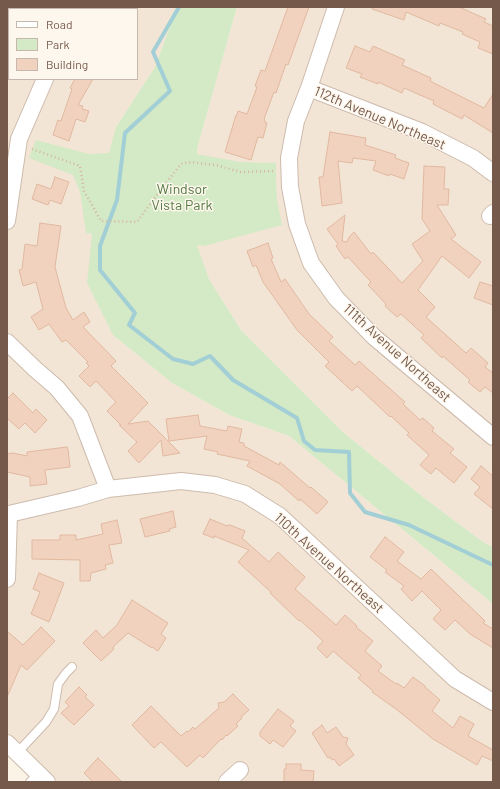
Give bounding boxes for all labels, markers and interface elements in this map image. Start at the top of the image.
legend [8,8,138,80]
text: Road [46,17,73,31]
text: Park [46,37,70,51]
text: Building [46,57,88,71]
street label: 112th Avenue Northeast [312,83,448,153]
park label: Windsor Vista Park [151,181,213,214]
street label: 111th Avenue Northeast [340,300,454,406]
street label: 110th Avenue Northeast [271,509,387,617]

